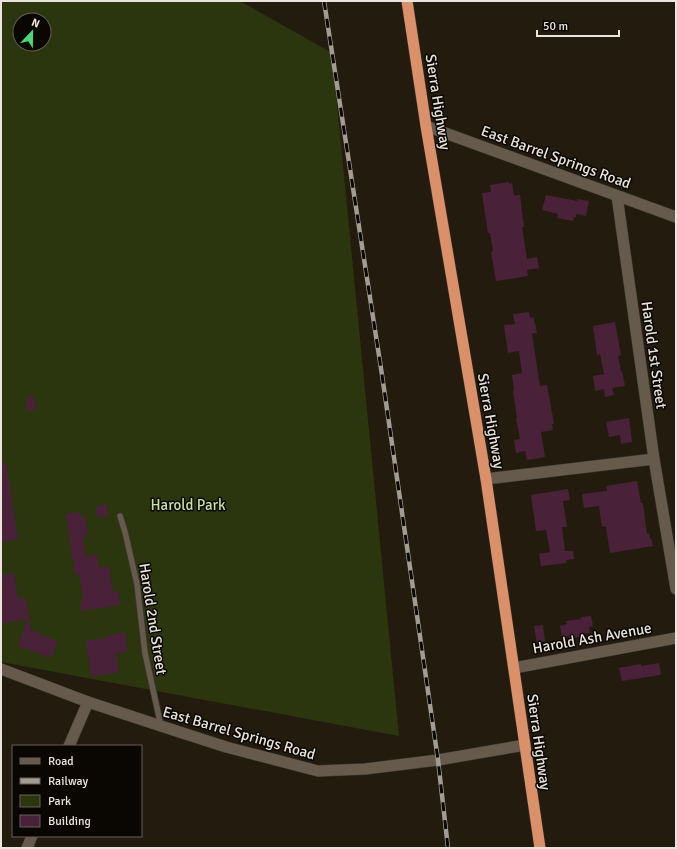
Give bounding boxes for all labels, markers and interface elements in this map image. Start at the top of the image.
north arrow [12,12,52,52]
scale bar [537,12,619,38]
text: N [30,16,42,31]
text: 50 m [543,19,568,34]
street label: Sierra Highway [422,53,454,151]
street label: East Barrel Springs Road [479,122,633,192]
street label: Harold 1st Street [638,300,670,410]
street label: Sierra Highway [474,372,508,470]
park label: Harold Park [150,496,226,514]
street label: Harold 2nd Street [135,562,171,676]
street label: Harold Ash Avenue [531,619,653,657]
street label: Sierra Highway [523,693,555,791]
street label: East Barrel Springs Road [161,703,317,763]
legend [12,745,142,837]
text: Road [48,754,74,769]
text: Railway [48,774,88,789]
text: Park [48,794,71,809]
text: Building [48,814,91,829]

